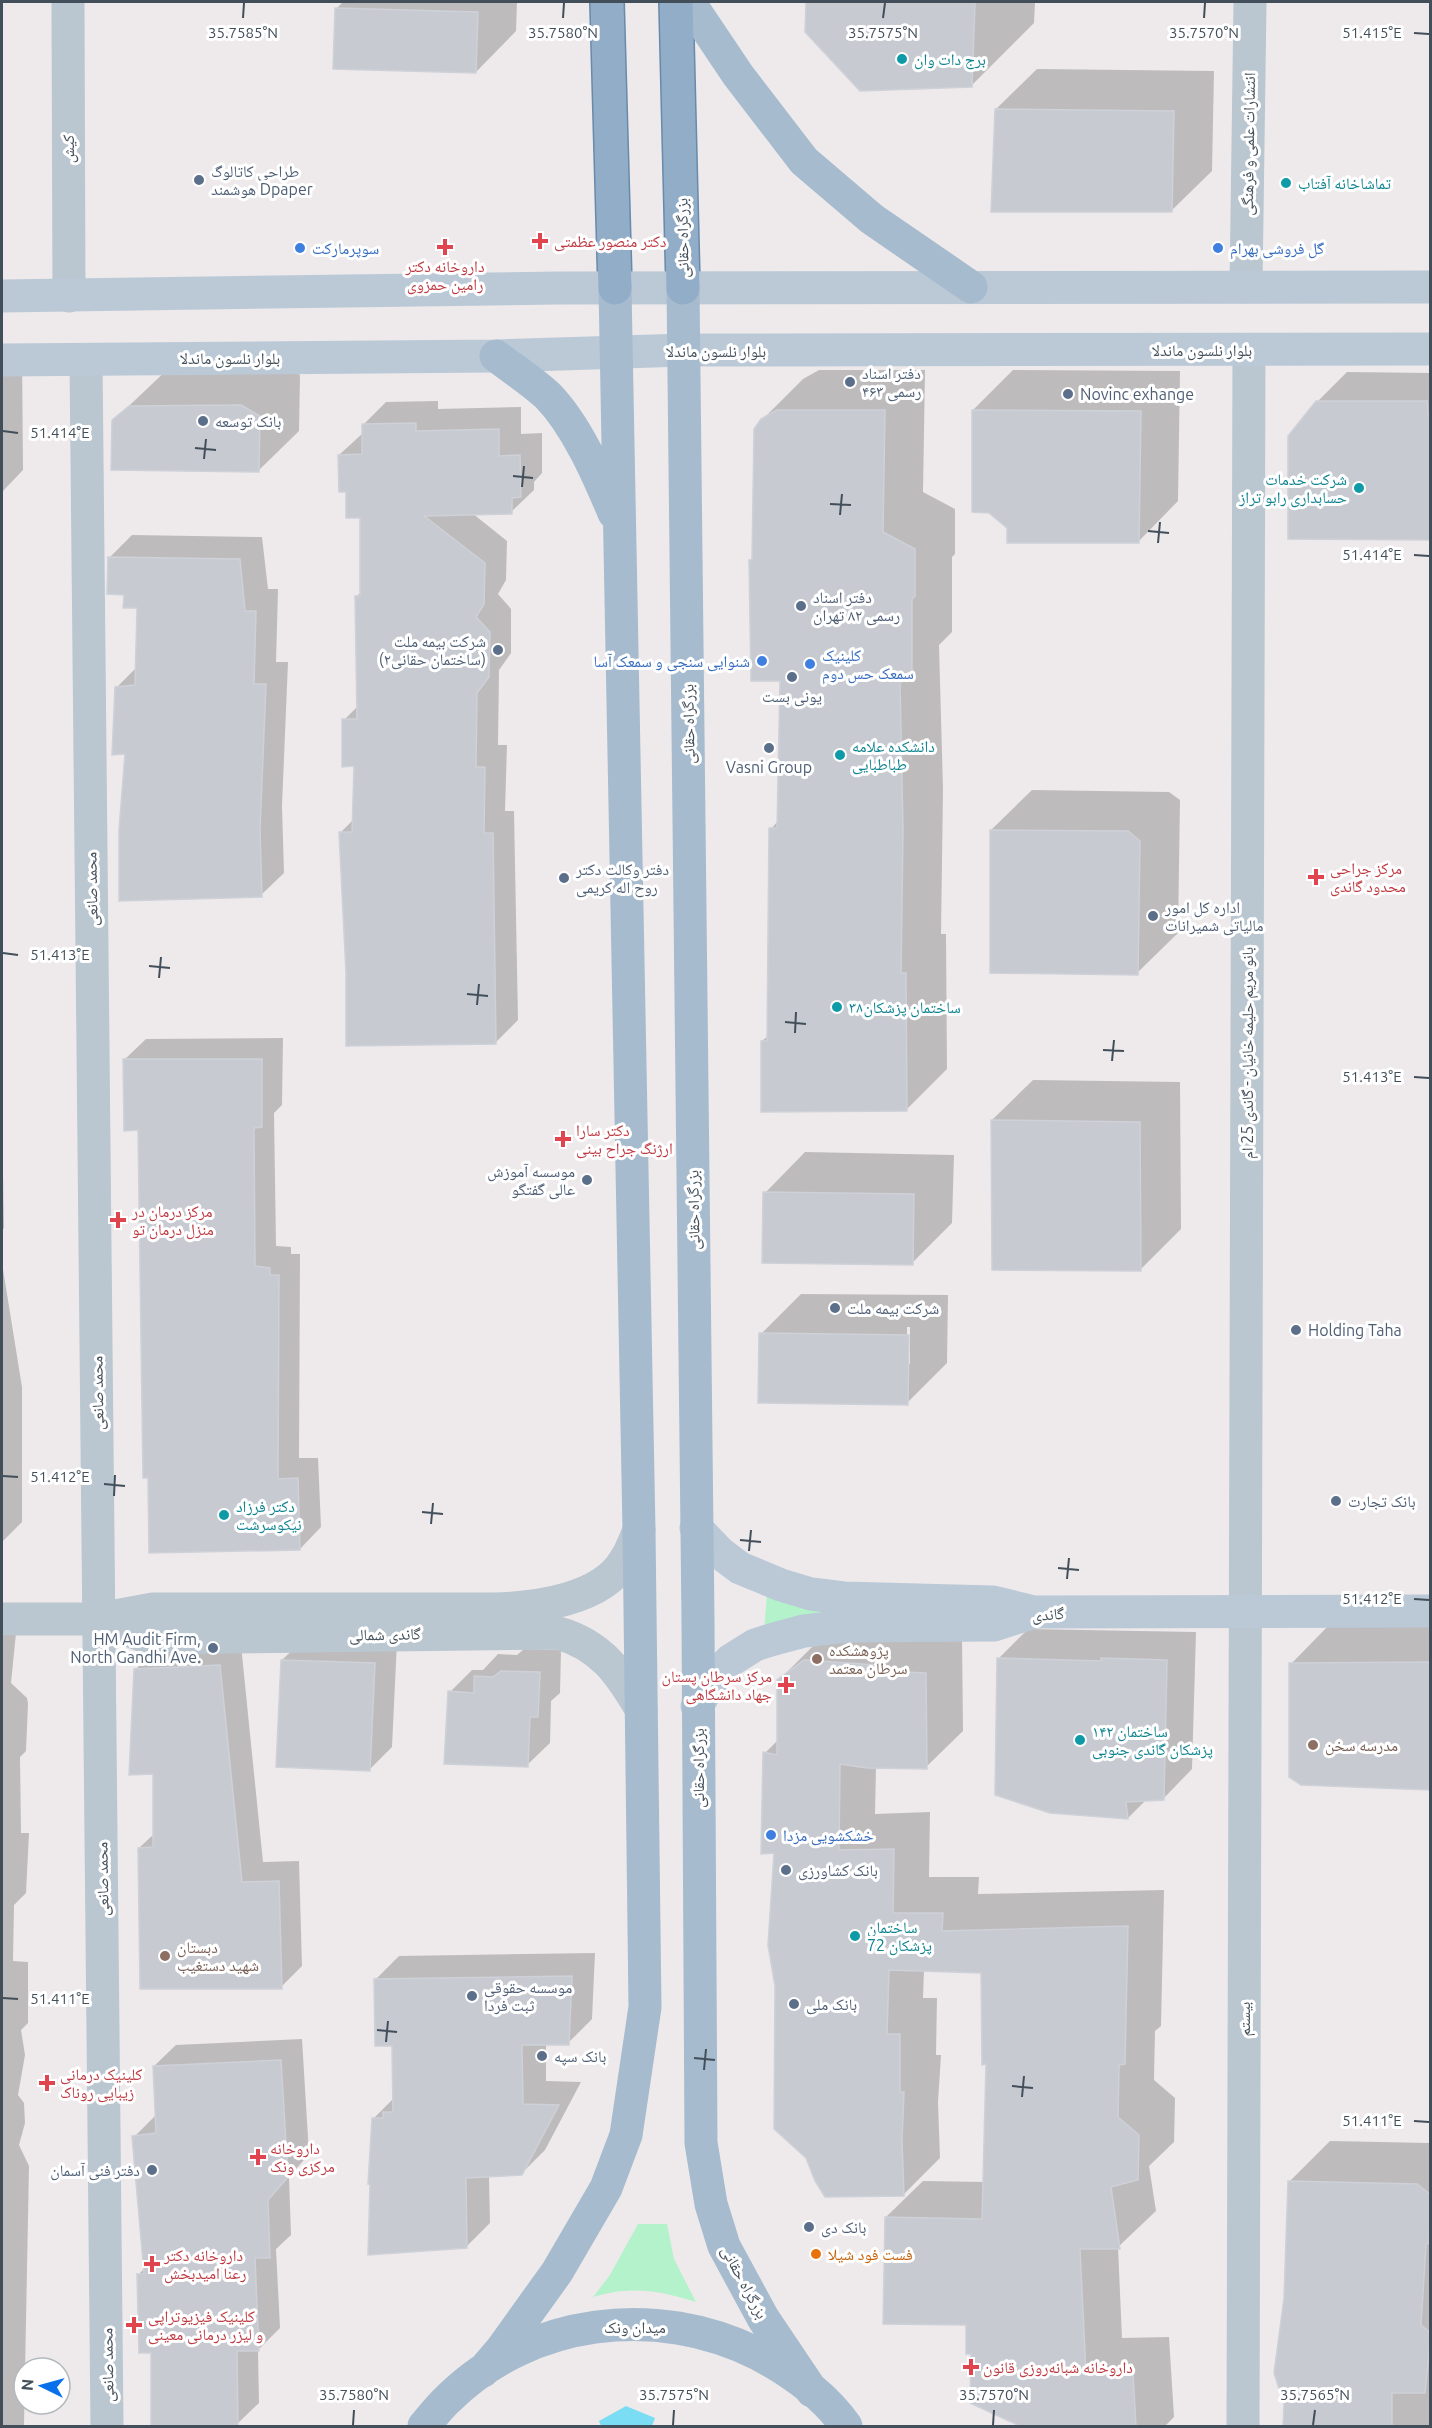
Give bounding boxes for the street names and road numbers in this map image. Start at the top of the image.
street label: انتشارات علمی و فرهنگی [1238,72,1260,216]
street label: کیش [59,134,79,163]
street label: بزرگراه حقانی [672,198,694,278]
street label: بلوار نلسون ماندلا [1152,341,1252,361]
street label: بلوار نلسون ماندلا [666,342,766,362]
street label: بلوار نلسون ماندلا [180,349,280,369]
street label: بزرگراه حقانی [678,684,700,764]
street label: محمد صانعی [81,852,103,926]
street label: بانو مریم حلیمه خانیان - گاندی 25 ام [1238,947,1258,1159]
street label: بزرگراه حقانی [683,1170,705,1250]
street label: محمد صانعی [87,1356,109,1430]
street label: گاندی [1031,1604,1065,1626]
street label: گاندی شمالی [349,1624,421,1646]
street label: بزرگراه حقانی [689,1728,709,1808]
street label: محمد صانعی [92,1842,114,1916]
street label: بیستم [1235,2002,1255,2036]
street label: بزرگراه حقانی [717,2242,772,2322]
street label: میدان ونک [604,2318,666,2338]
street label: محمد صانعی [97,2328,119,2402]

